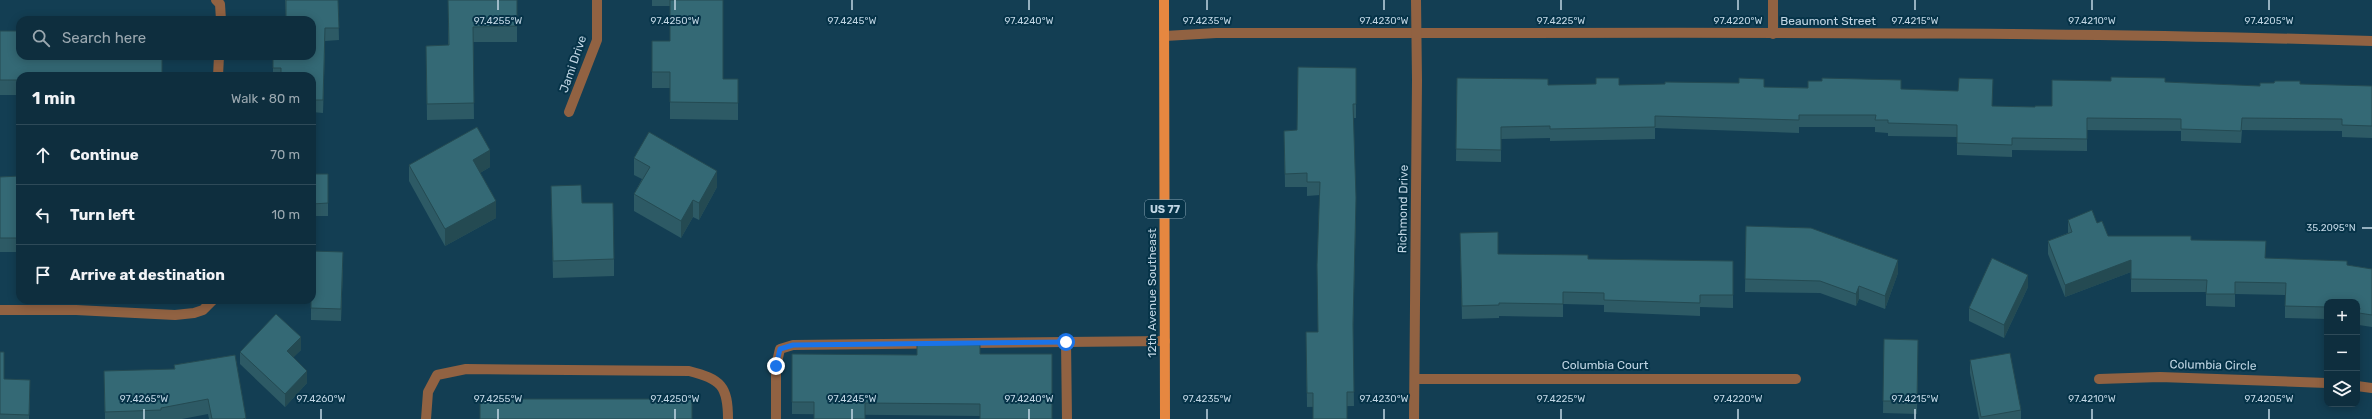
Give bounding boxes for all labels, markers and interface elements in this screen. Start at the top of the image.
street label: Beaumont Street [1780,14,1876,28]
text: 97.4255°W [474,15,522,27]
text: 97.4250°W [650,15,700,27]
text: 97.4245°W [828,15,876,27]
text: 97.4240°W [1004,15,1054,27]
text: 97.4235°W [1183,15,1231,27]
text: 97.4230°W [1359,15,1409,27]
text: 97.4225°W [1537,15,1585,27]
text: 97.4220°W [1714,15,1762,27]
text: 97.4215°W [1892,15,1938,27]
text: 97.4210°W [2068,15,2116,27]
text: 97.4205°W [2244,15,2294,27]
search box [16,16,316,60]
icon: search [30,27,52,49]
text: Search here [62,29,146,47]
street label: Jami Drive [557,33,589,94]
text: 1 min [32,88,75,108]
text: Walk · 80 m [231,91,300,106]
icon: ahead [32,144,54,166]
text: Continue [70,146,139,164]
text: 70 m [270,147,300,162]
street label: Richmond Drive [1395,164,1411,253]
road number: US 77 [1145,200,1185,218]
icon: left [32,204,54,226]
text: Turn left [70,206,135,224]
text: 10 m [271,207,300,222]
text: 35.2095°N [2306,222,2356,234]
street label: 12th Avenue Southeast [1145,228,1159,358]
icon: arrive [32,264,54,286]
text: Arrive at destination [70,266,225,284]
map controls [2324,299,2360,407]
button: + [2324,299,2360,335]
route start [1057,333,1075,351]
button: − [2324,335,2360,371]
route end [767,357,785,375]
street label: Columbia Circle [2169,357,2257,373]
street label: Columbia Court [1562,358,1649,372]
button: layers [2324,371,2360,407]
text: 97.4265°W [120,393,168,405]
text: 97.4260°W [296,393,346,405]
text: 97.4255°W [474,393,522,405]
text: 97.4250°W [650,393,700,405]
text: 97.4245°W [828,393,876,405]
text: 97.4240°W [1004,393,1054,405]
text: 97.4235°W [1183,393,1231,405]
text: 97.4230°W [1359,393,1409,405]
text: 97.4225°W [1537,393,1585,405]
text: 97.4220°W [1714,393,1762,405]
text: 97.4215°W [1892,393,1938,405]
text: 97.4210°W [2068,393,2116,405]
text: 97.4205°W [2244,393,2294,405]

